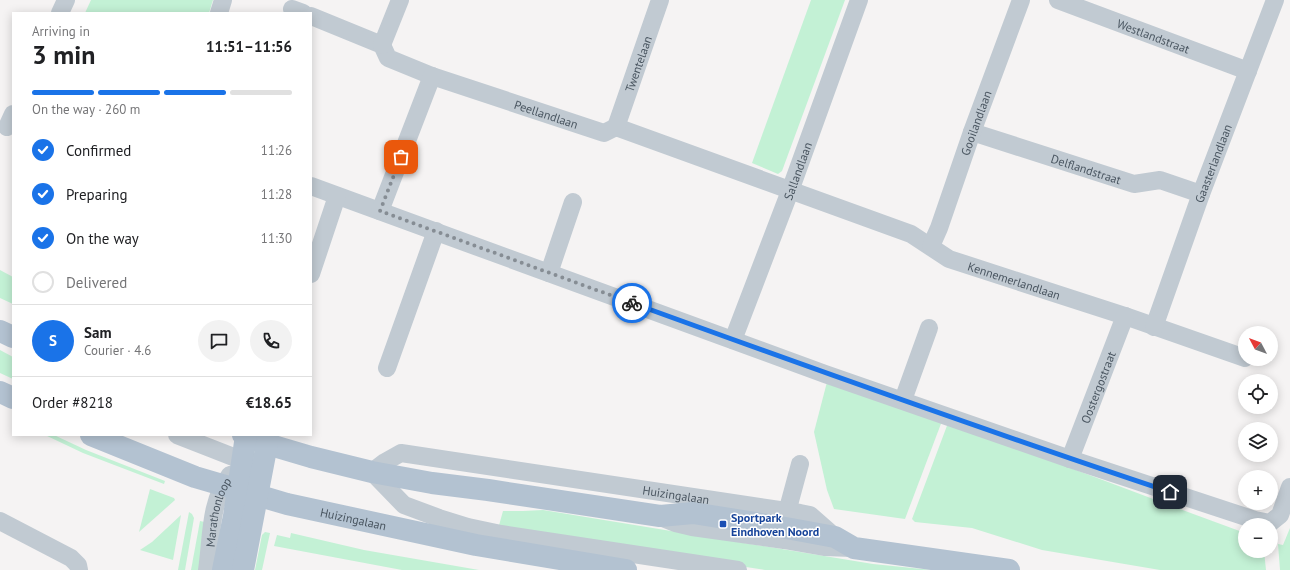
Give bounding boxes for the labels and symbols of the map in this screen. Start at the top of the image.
street label: Westlandstraat [1115,15,1192,56]
street label: Twentelaan [621,34,655,94]
street label: Gooilandlaan [957,88,994,157]
street label: Peellandlaan [512,96,580,131]
street label: Gaasterlandlaan [1191,122,1235,205]
pin [384,140,418,174]
street label: Sallandlaan [780,140,815,202]
street label: Delflandstraat [1049,150,1123,187]
street label: Kennemerlandlaan [966,258,1062,302]
courier [612,283,652,323]
north arrow [1238,326,1278,366]
street label: Oostergostraat [1077,349,1118,425]
street label: Marathonloop [202,474,234,548]
pin [1153,475,1187,509]
street label: Huizingalaan [642,482,710,507]
street label: Huizingalaan [319,504,388,533]
place label: Sportpark Eindhoven Noord [731,510,819,539]
marker: Sportpark Eindhoven Noord [718,519,728,529]

